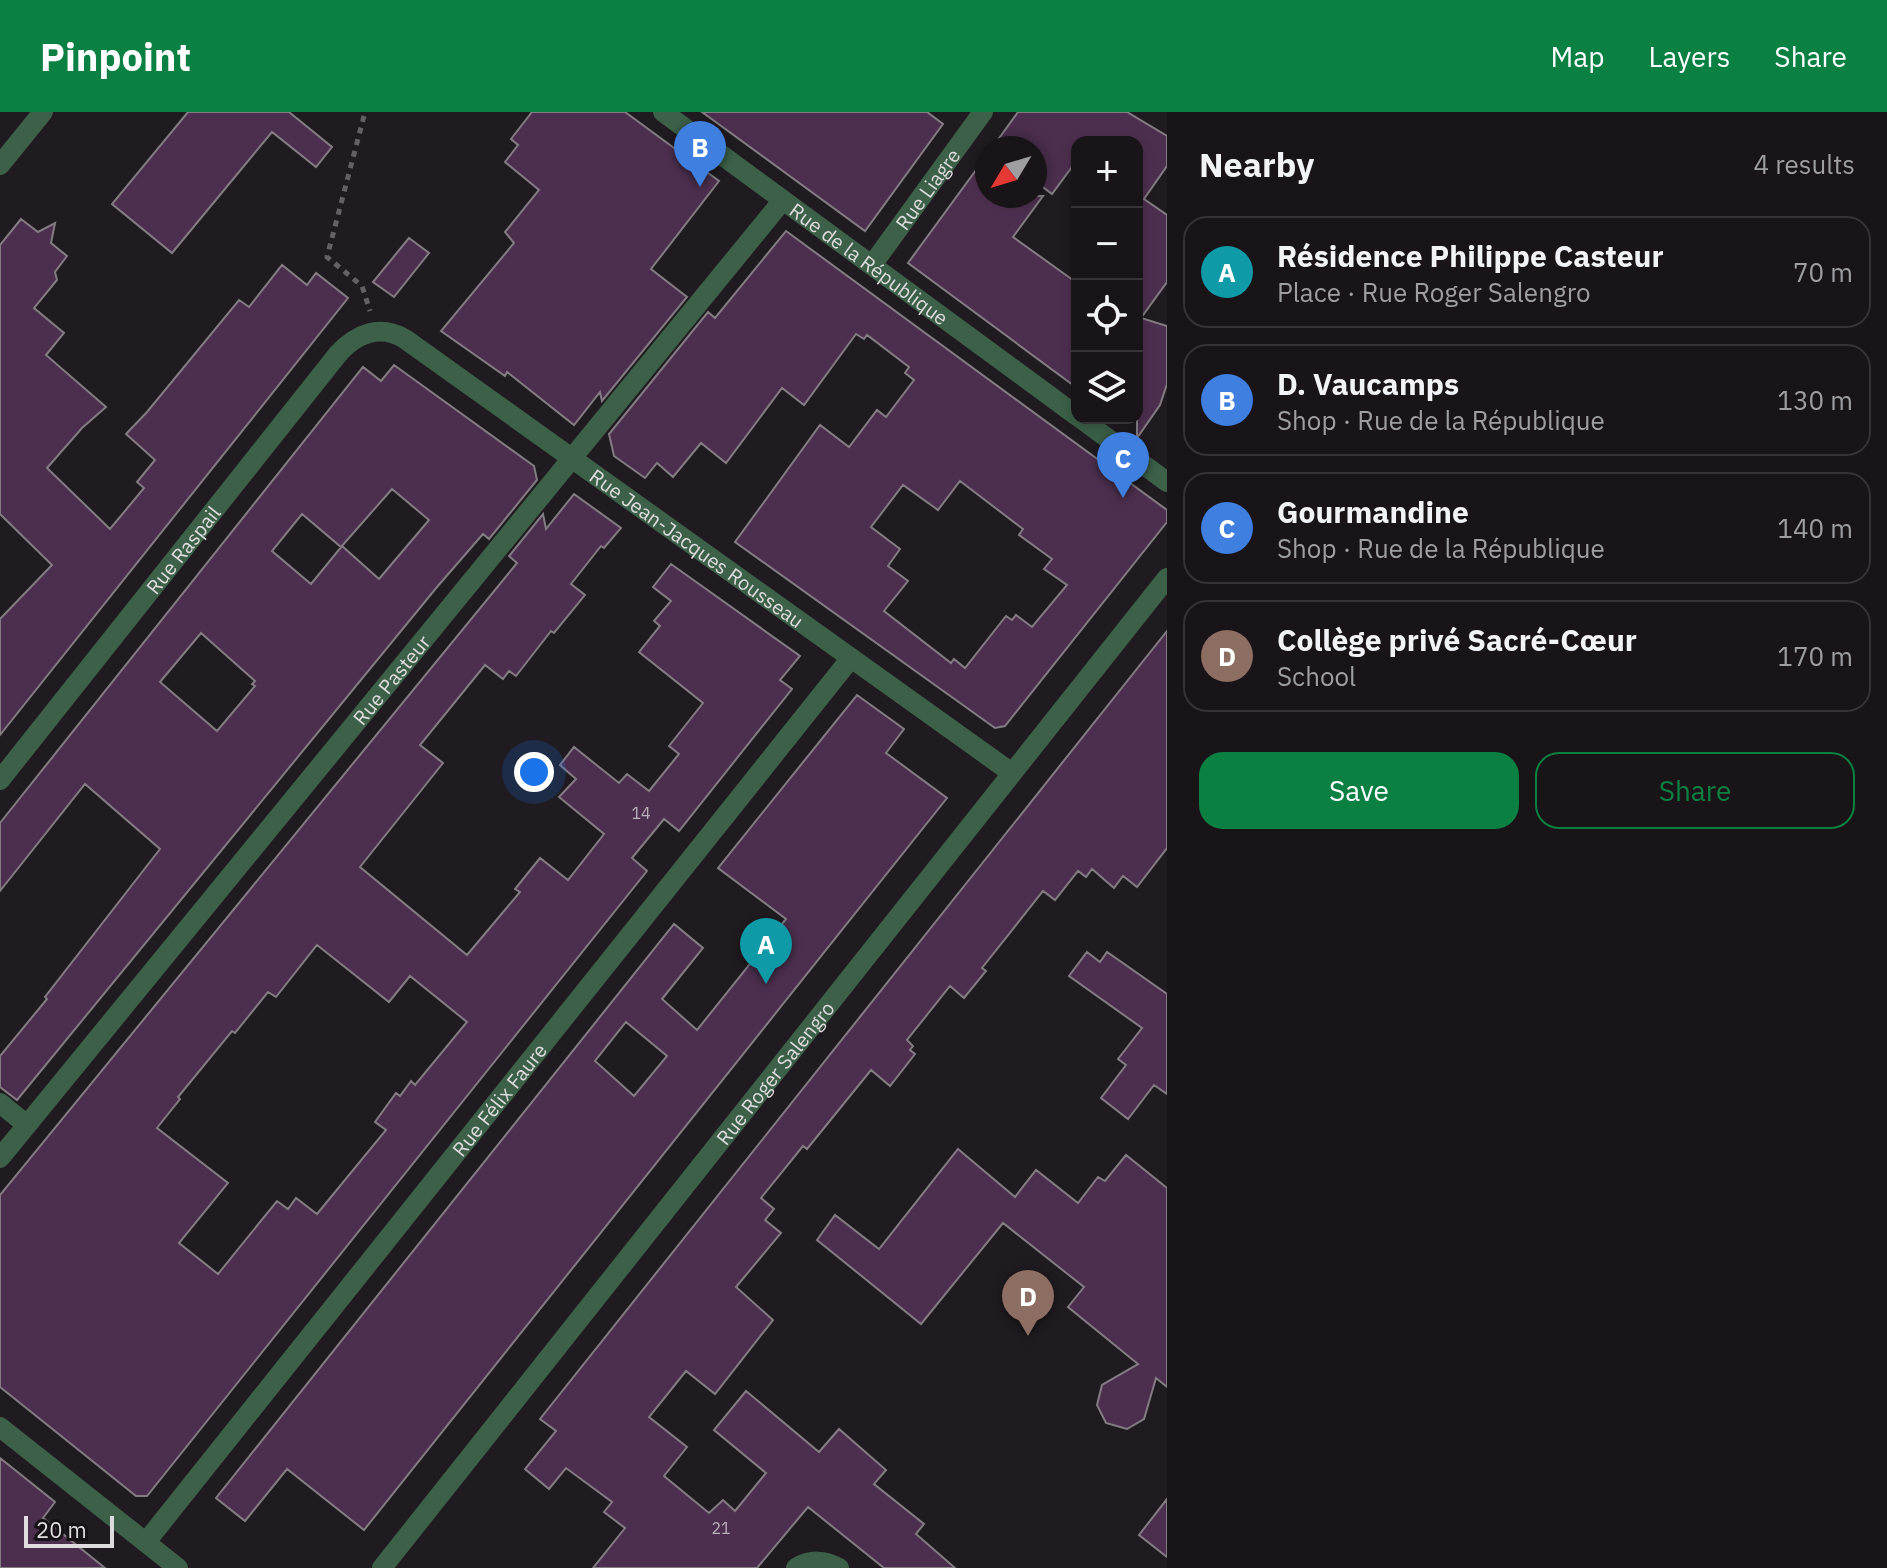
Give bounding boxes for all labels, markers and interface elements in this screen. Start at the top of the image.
text: Pinpoint [40,32,191,81]
text: Map [1550,38,1604,75]
text: Layers [1648,38,1730,75]
text: Share [1774,38,1847,75]
pin: B [674,121,726,187]
north arrow [975,136,1047,208]
map controls [1071,136,1143,424]
button: + [1071,136,1143,208]
text: Nearby [1199,142,1314,186]
street label: Rue Liagre [889,143,966,235]
text: 4 results [1753,147,1855,181]
street label: Rue de la République [785,196,954,331]
button: − [1071,208,1143,280]
text: Résidence Philippe Casteur [1277,236,1664,275]
text: A [1218,255,1236,289]
text: 70 m [1793,255,1853,289]
text: Place · Rue Roger Salengro [1277,275,1591,309]
button: locate [1071,280,1143,352]
button: layers [1071,352,1143,424]
text: D. Vaucamps [1277,364,1459,403]
text: B [1218,383,1236,417]
text: 130 m [1777,383,1853,417]
text: Shop · Rue de la République [1277,403,1605,437]
pin: C [1097,432,1149,498]
street label: Rue Jean-Jacques Rousseau [585,462,810,634]
text: Gourmandine [1277,492,1469,531]
street label: Rue Raspail [139,500,226,599]
text: C [1219,511,1235,545]
text: 140 m [1777,511,1853,545]
text: Shop · Rue de la République [1277,531,1605,565]
text: Collège privé Sacré-Cœur [1277,620,1637,659]
street label: Rue Pasteur [346,629,436,730]
text: D [1218,639,1236,673]
text: 170 m [1777,639,1853,673]
text: School [1277,659,1356,693]
your location [514,752,554,792]
button: Save [1199,752,1519,829]
button: Share [1535,752,1855,829]
house number: 14 [631,803,651,823]
pin: A [740,918,792,984]
street label: Rue Roger Salengro [709,995,840,1150]
street label: Rue Félix Faure [445,1037,552,1162]
pin: D [1002,1270,1054,1336]
scale bar [24,1512,114,1548]
text: 20 m [36,1515,87,1544]
house number: 21 [711,1518,731,1538]

